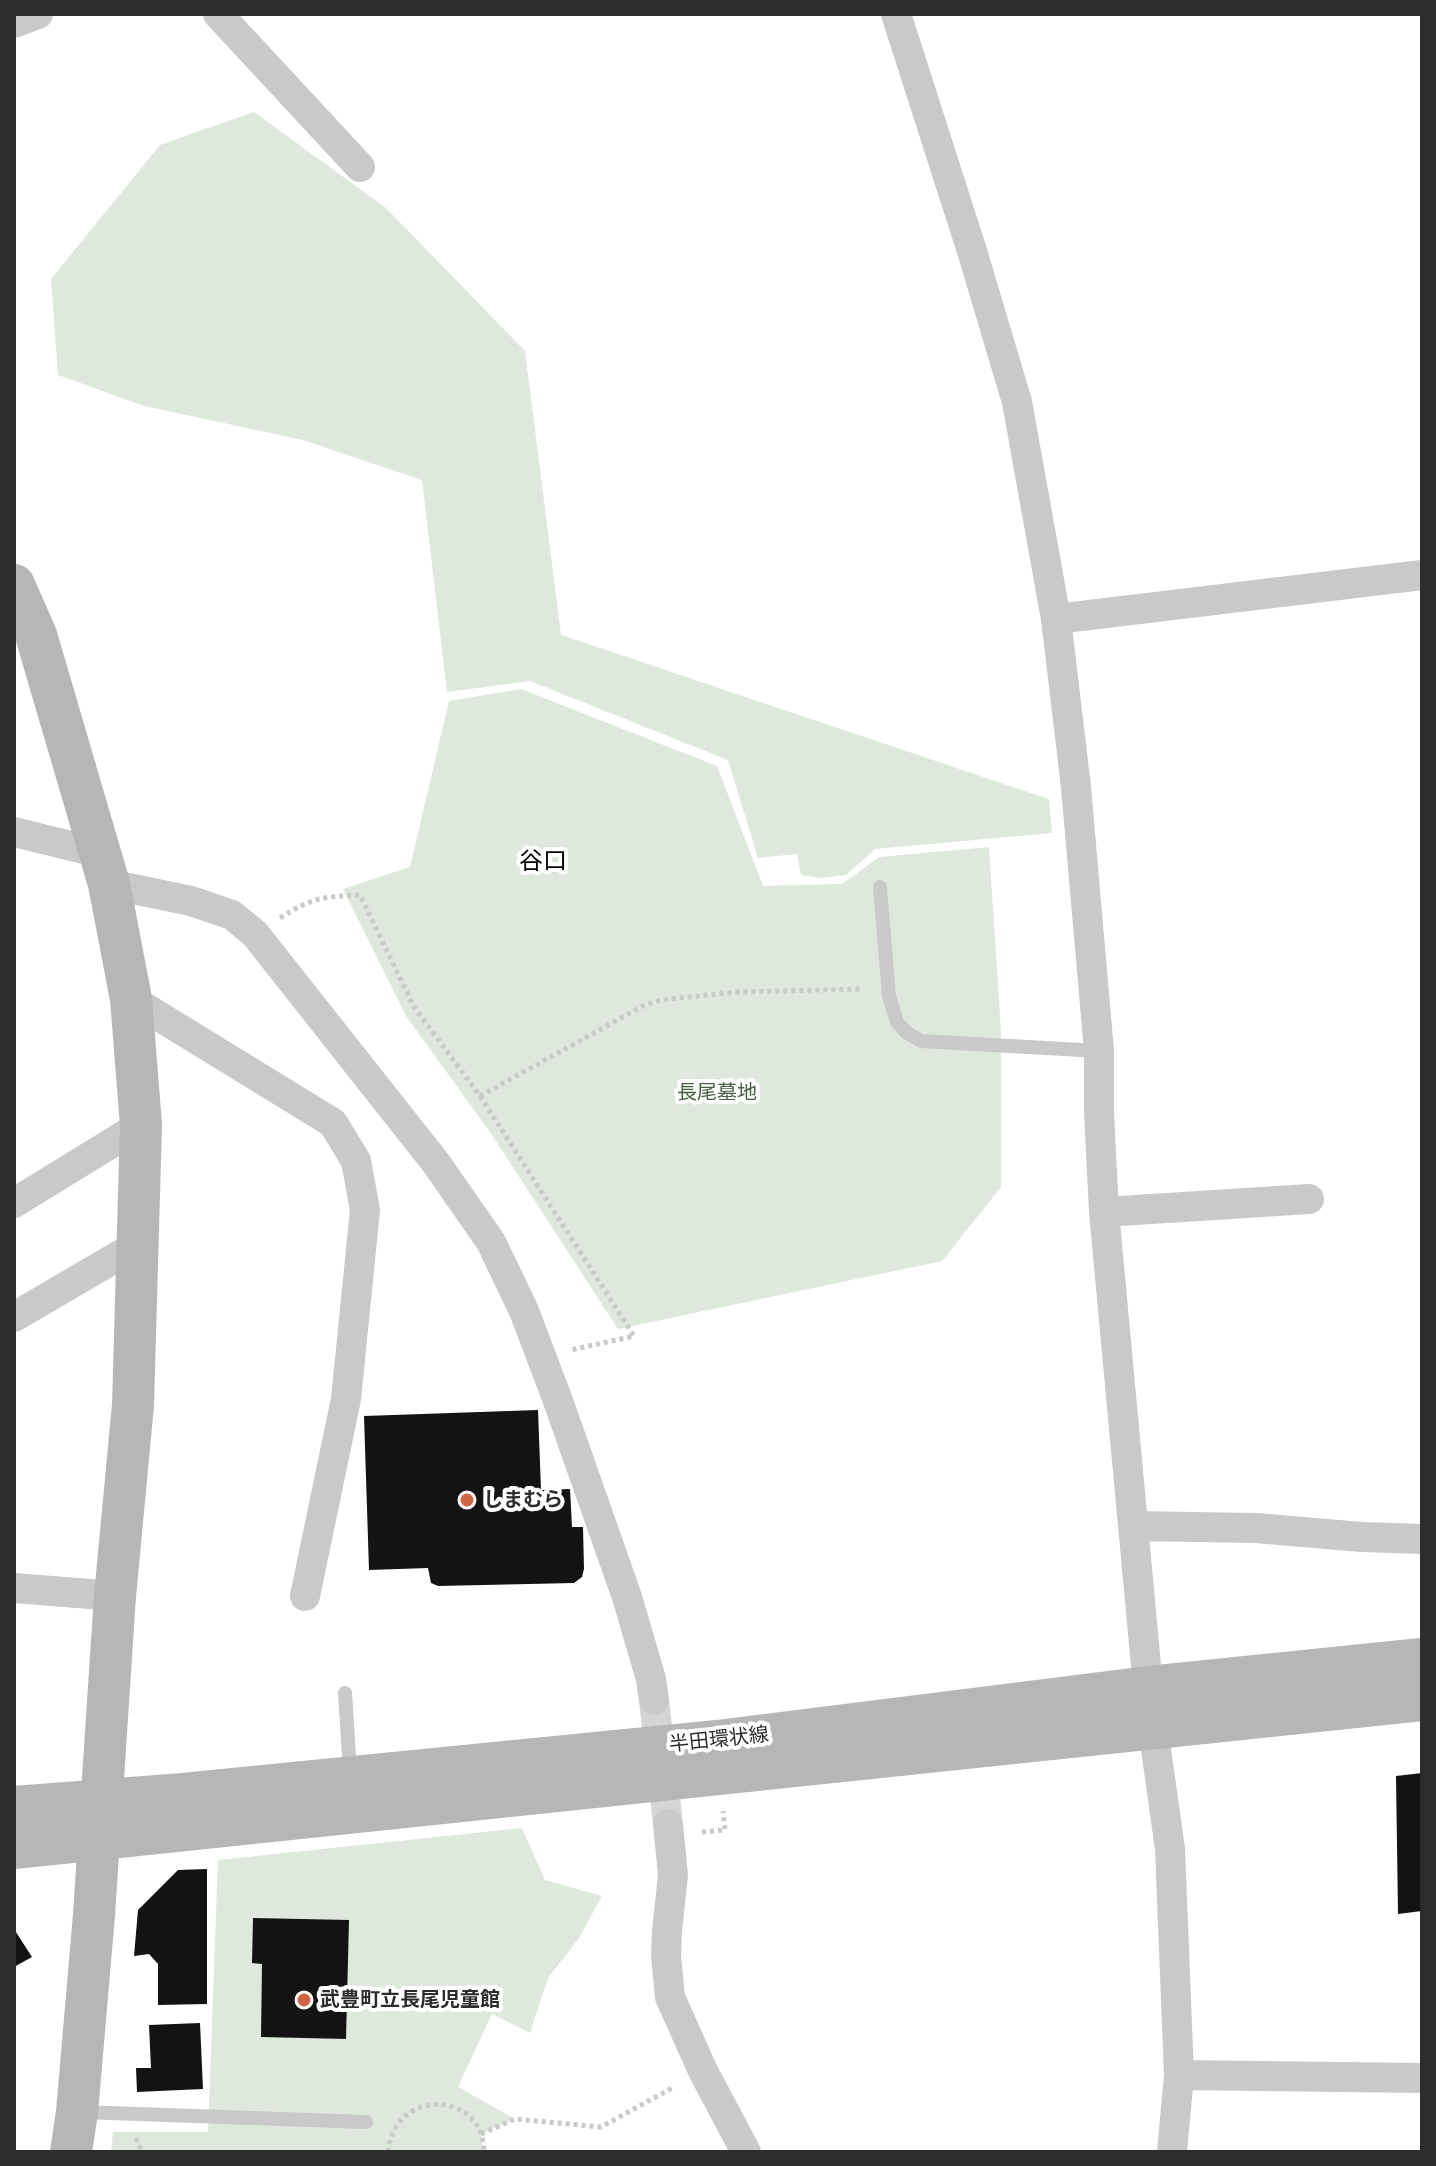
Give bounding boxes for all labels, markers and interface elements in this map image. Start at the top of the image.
district label: 谷口 [519,848,567,876]
park label: 長尾墓地 [677,1081,757,1105]
place label: しまむら [483,1488,563,1512]
marker: しまむら [458,1491,476,1509]
street label: 半田環状線 [668,1723,770,1757]
place label: 武豊町立長尾児童館 [320,1988,500,2012]
marker: 武豊町立長尾児童館 [295,1991,313,2009]

